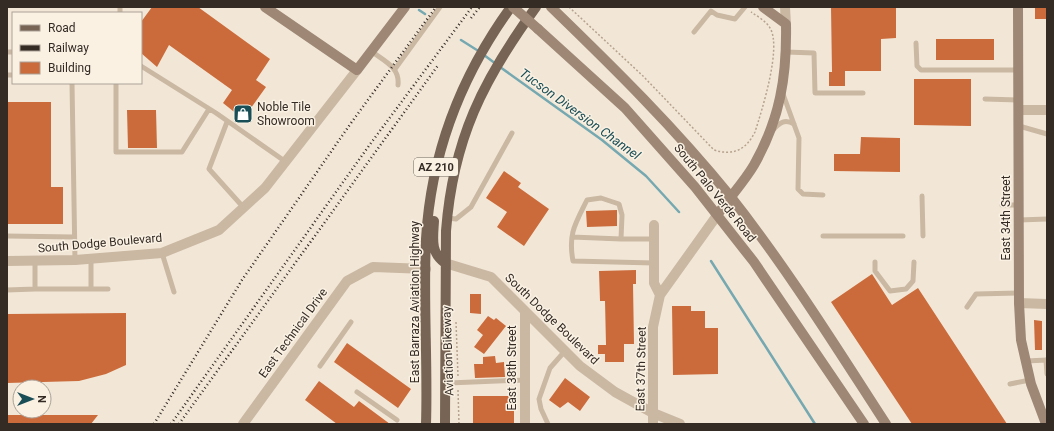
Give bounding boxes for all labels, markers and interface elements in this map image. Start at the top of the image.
legend [12,12,142,84]
text: Road [48,21,76,35]
text: Railway [48,41,89,55]
text: Building [48,61,91,75]
water label: Tucson Diversion Channel [517,65,644,163]
place label: Noble Tile Showroom [257,100,315,128]
shop icon: Noble Tile Showroom [232,103,254,125]
street label: South Palo Verde Road [671,141,759,245]
road number: AZ 210 [414,158,458,176]
street label: East 34th Street [999,175,1013,261]
street label: East Barraza Aviation Highway [408,220,422,383]
street label: South Dodge Boulevard [37,231,163,255]
street label: South Dodge Boulevard [502,271,602,367]
street label: East Technical Drive [256,286,330,380]
street label: Aviation Bikeway [439,305,457,396]
street label: East 38th Street [505,325,519,411]
street label: East 37th Street [633,326,649,412]
north arrow [12,379,52,419]
text: N [35,395,48,403]

